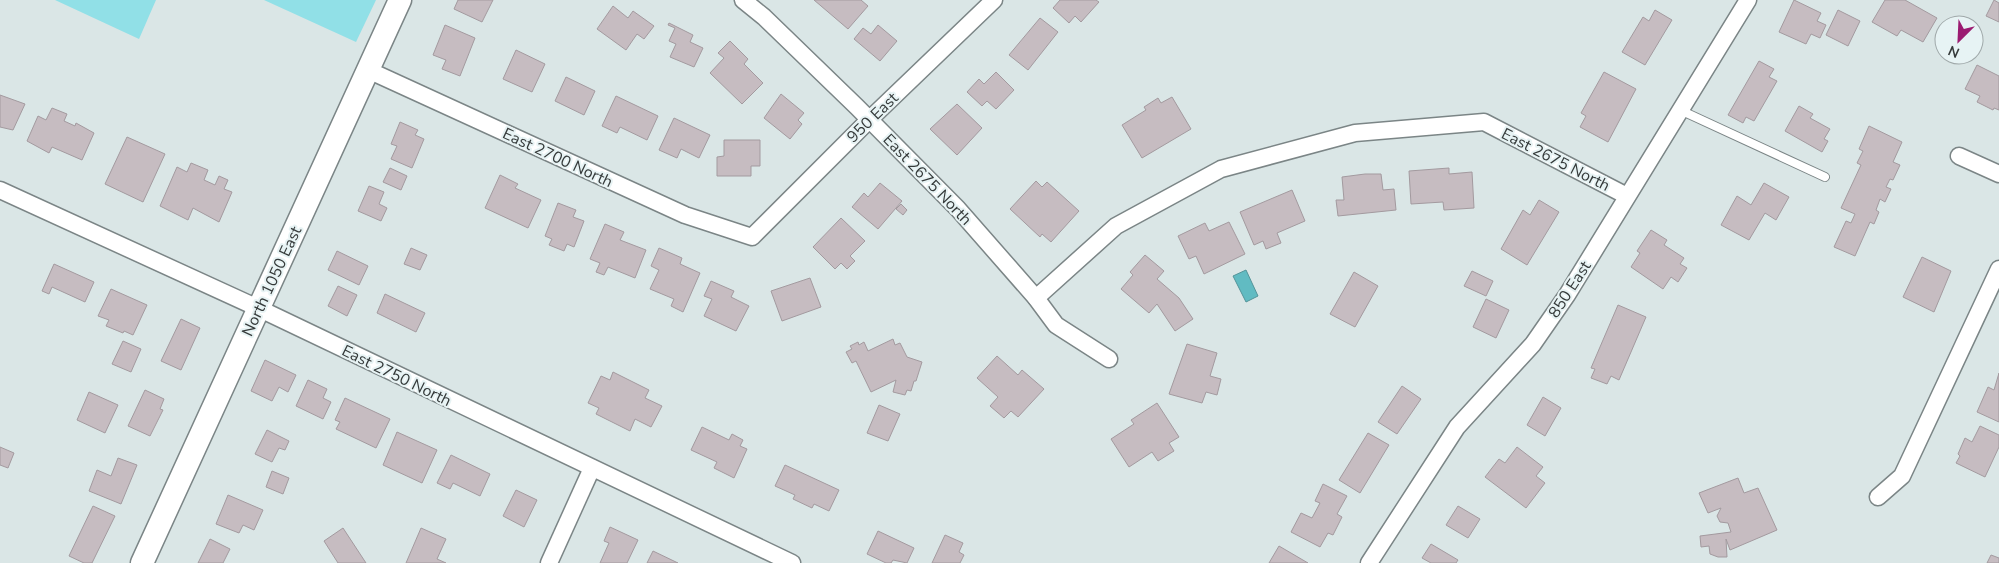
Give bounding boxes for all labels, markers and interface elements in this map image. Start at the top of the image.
north arrow [1934,15,1984,65]
text: N [1945,41,1963,62]
street label: 950 East [842,87,904,148]
street label: East 2700 North [499,123,616,193]
street label: East 2675 North [1497,123,1614,197]
street label: East 2675 North [878,129,977,230]
street label: North 1050 East [237,222,307,340]
street label: 850 East [1543,256,1597,322]
street label: East 2750 North [338,340,455,412]

